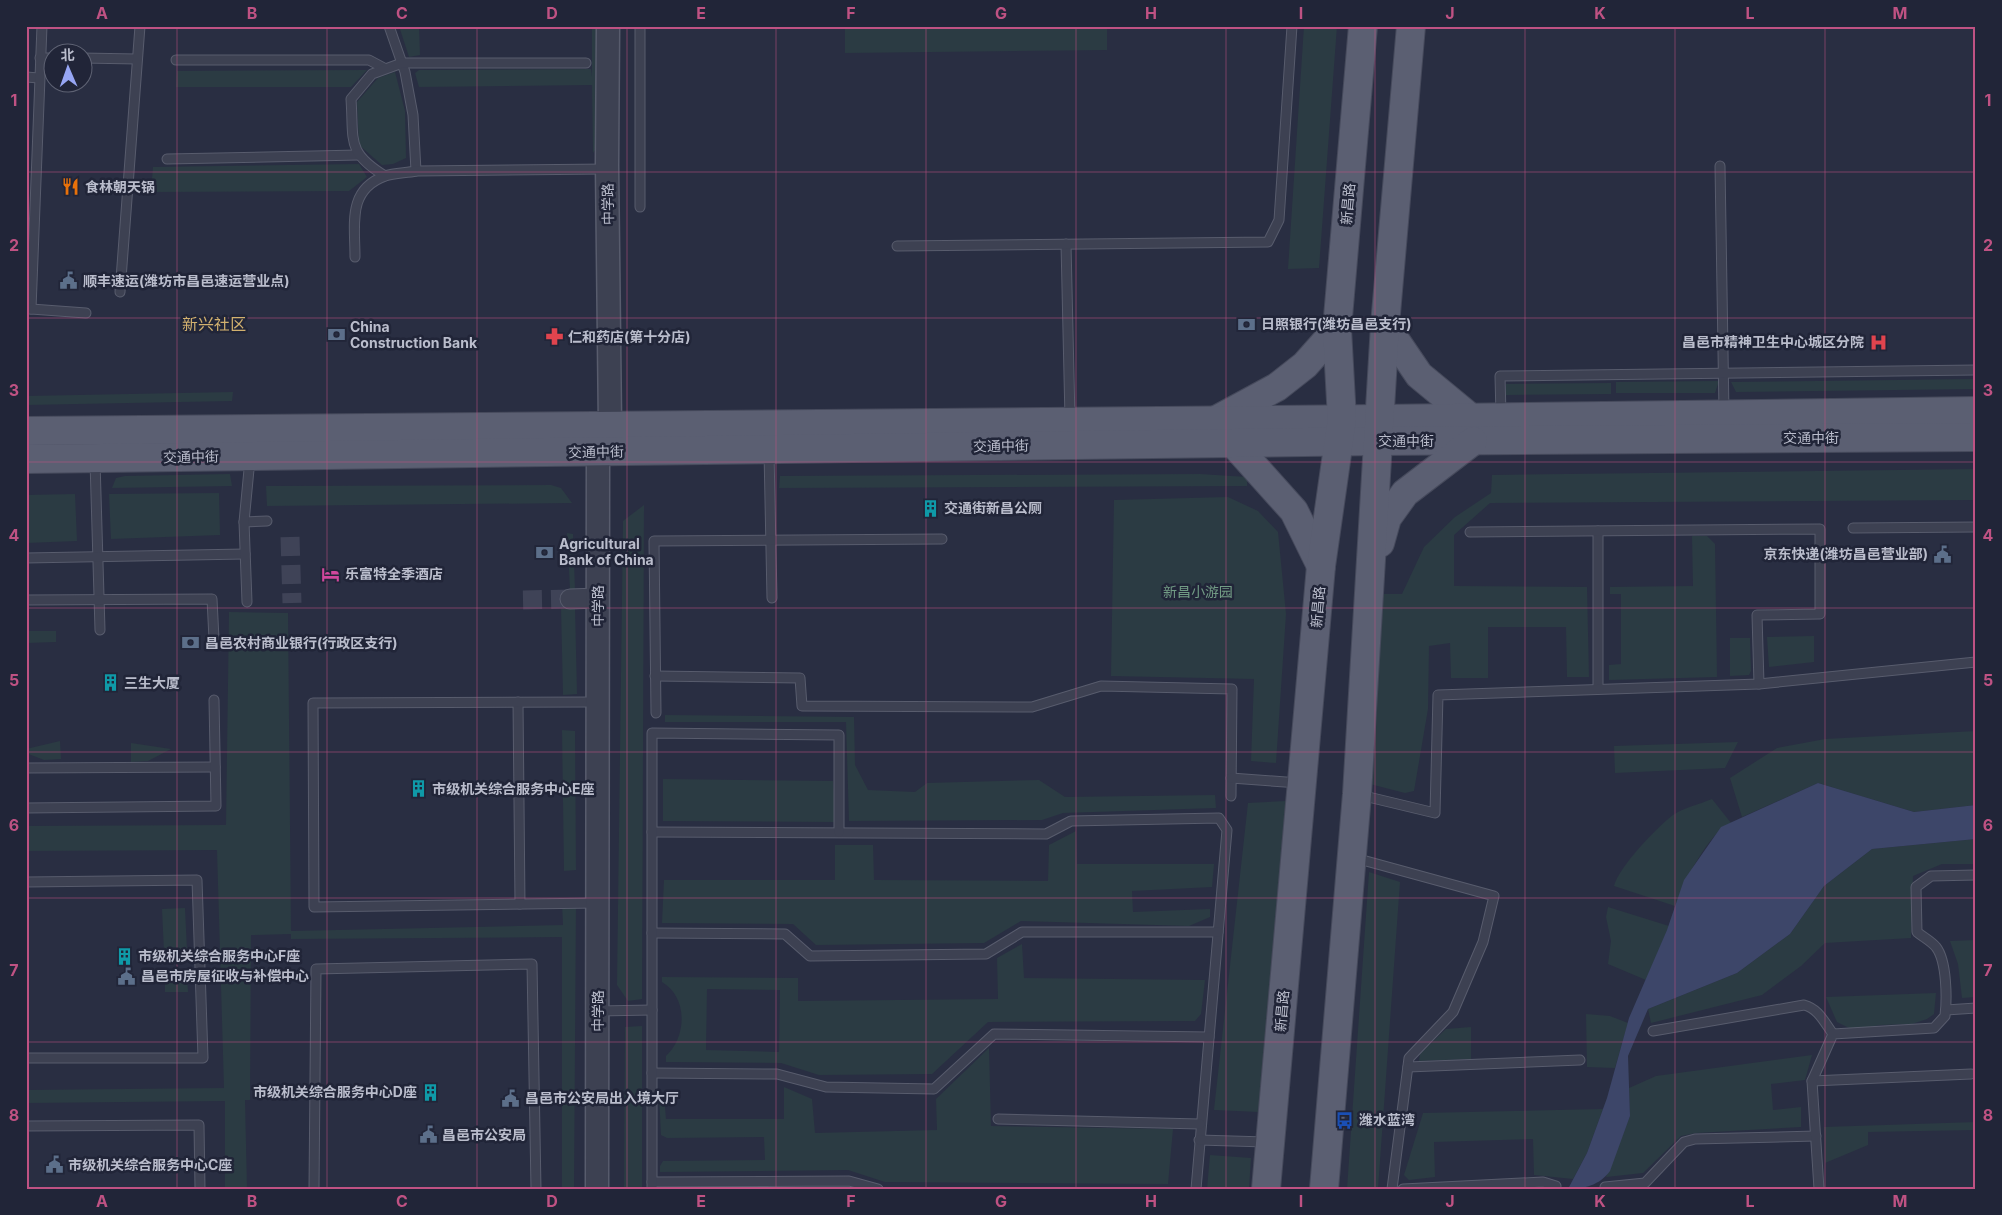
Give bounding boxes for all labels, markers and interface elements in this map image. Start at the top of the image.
text: A [96,3,108,23]
text: B [247,3,257,23]
text: C [396,3,408,23]
text: D [546,3,558,23]
text: E [696,3,706,23]
text: F [846,3,856,23]
text: G [995,3,1007,23]
text: H [1145,3,1157,23]
text: I [1299,3,1303,23]
text: J [1445,3,1455,23]
text: K [1594,3,1606,23]
text: L [1745,3,1755,23]
text: M [1893,3,1907,23]
north arrow [42,42,92,92]
text: 北 [60,46,75,63]
text: 1 [11,90,17,110]
text: 1 [1985,90,1991,110]
restaurant icon: 食林朝天锅 [61,177,81,197]
place label: 食林朝天锅 [85,178,155,195]
street label: 新昌路 [1337,182,1358,226]
street label: 中学路 [599,183,616,225]
text: 2 [9,235,19,255]
text: 2 [1983,235,1993,255]
public building icon: 顺丰速运(潍坊市昌邑速运营业点) [59,271,79,291]
place label: 顺丰速运(潍坊市昌邑速运营业点) [83,272,290,289]
district label: 新兴社区 [182,314,246,334]
bank icon: 日照银行(潍坊昌邑支行) [1237,314,1257,334]
place label: 日照银行(潍坊昌邑支行) [1261,315,1412,332]
place label: China Construction Bank [350,318,478,351]
bank icon: China Construction Bank [326,325,346,345]
pharmacy icon: 仁和药店(第十分店) [544,327,564,347]
place label: 仁和药店(第十分店) [568,328,691,345]
hospital icon: 昌邑市精神卫生中心城区分院 [1868,332,1888,352]
place label: 昌邑市精神卫生中心城区分院 [1682,333,1864,350]
text: 3 [9,380,19,400]
text: 3 [1983,380,1993,400]
street label: 交通中街 [1783,429,1839,446]
street label: 交通中街 [1378,432,1434,449]
street label: 交通中街 [973,437,1029,454]
street label: 交通中街 [568,443,624,460]
street label: 交通中街 [163,448,219,465]
building icon: 交通街新昌公厕 [920,498,940,518]
place label: 交通街新昌公厕 [944,499,1042,516]
text: 4 [9,525,20,545]
text: 4 [1983,525,1994,545]
place label: Agricultural Bank of China [559,535,654,568]
bank icon: Agricultural Bank of China [535,542,555,562]
public building icon: 京东快递(潍坊昌邑营业部) [1932,544,1952,564]
place label: 京东快递(潍坊昌邑营业部) [1763,545,1928,562]
hotel icon: 乐富特全季酒店 [321,564,341,584]
place label: 乐富特全季酒店 [345,565,443,582]
park label: 新昌小游园 [1163,583,1233,600]
street label: 中学路 [589,585,606,627]
street label: 新昌路 [1307,585,1328,629]
bank icon: 昌邑农村商业银行(行政区支行) [181,633,201,653]
place label: 昌邑农村商业银行(行政区支行) [205,634,398,651]
text: 5 [9,670,19,690]
text: 5 [1983,670,1993,690]
building icon: 三生大厦 [100,673,120,693]
place label: 三生大厦 [124,674,180,691]
building icon: 市级机关综合服务中心E座 [408,779,428,799]
place label: 市级机关综合服务中心E座 [432,780,595,797]
text: 6 [9,815,19,835]
text: 6 [1983,815,1993,835]
building icon: 市级机关综合服务中心F座 [114,946,134,966]
place label: 市级机关综合服务中心F座 [138,947,300,964]
text: 7 [9,960,19,980]
text: 7 [1983,960,1993,980]
public building icon: 昌邑市房屋征收与补偿中心 [117,966,137,986]
place label: 昌邑市房屋征收与补偿中心 [141,967,309,984]
street label: 新昌路 [1271,989,1292,1033]
street label: 中学路 [589,990,606,1032]
building icon: 市级机关综合服务中心D座 [421,1082,441,1102]
place label: 市级机关综合服务中心D座 [253,1083,417,1100]
public building icon: 昌邑市公安局出入境大厅 [501,1088,521,1108]
place label: 昌邑市公安局出入境大厅 [525,1089,679,1106]
text: 8 [9,1105,19,1125]
text: 8 [1983,1105,1993,1125]
bus stop icon: 潍水蓝湾 [1335,1110,1355,1130]
place label: 潍水蓝湾 [1359,1111,1415,1128]
public building icon: 昌邑市公安局 [418,1125,438,1145]
place label: 昌邑市公安局 [442,1126,526,1143]
public building icon: 市级机关综合服务中心C座 [44,1155,64,1175]
place label: 市级机关综合服务中心C座 [68,1156,232,1173]
text: A [96,1191,108,1211]
text: B [247,1191,257,1211]
text: C [396,1191,408,1211]
text: D [546,1191,558,1211]
text: E [696,1191,706,1211]
text: F [846,1191,856,1211]
text: G [995,1191,1007,1211]
text: H [1145,1191,1157,1211]
text: I [1299,1191,1303,1211]
text: J [1445,1191,1455,1211]
text: K [1594,1191,1606,1211]
text: L [1745,1191,1755,1211]
text: M [1893,1191,1907,1211]

